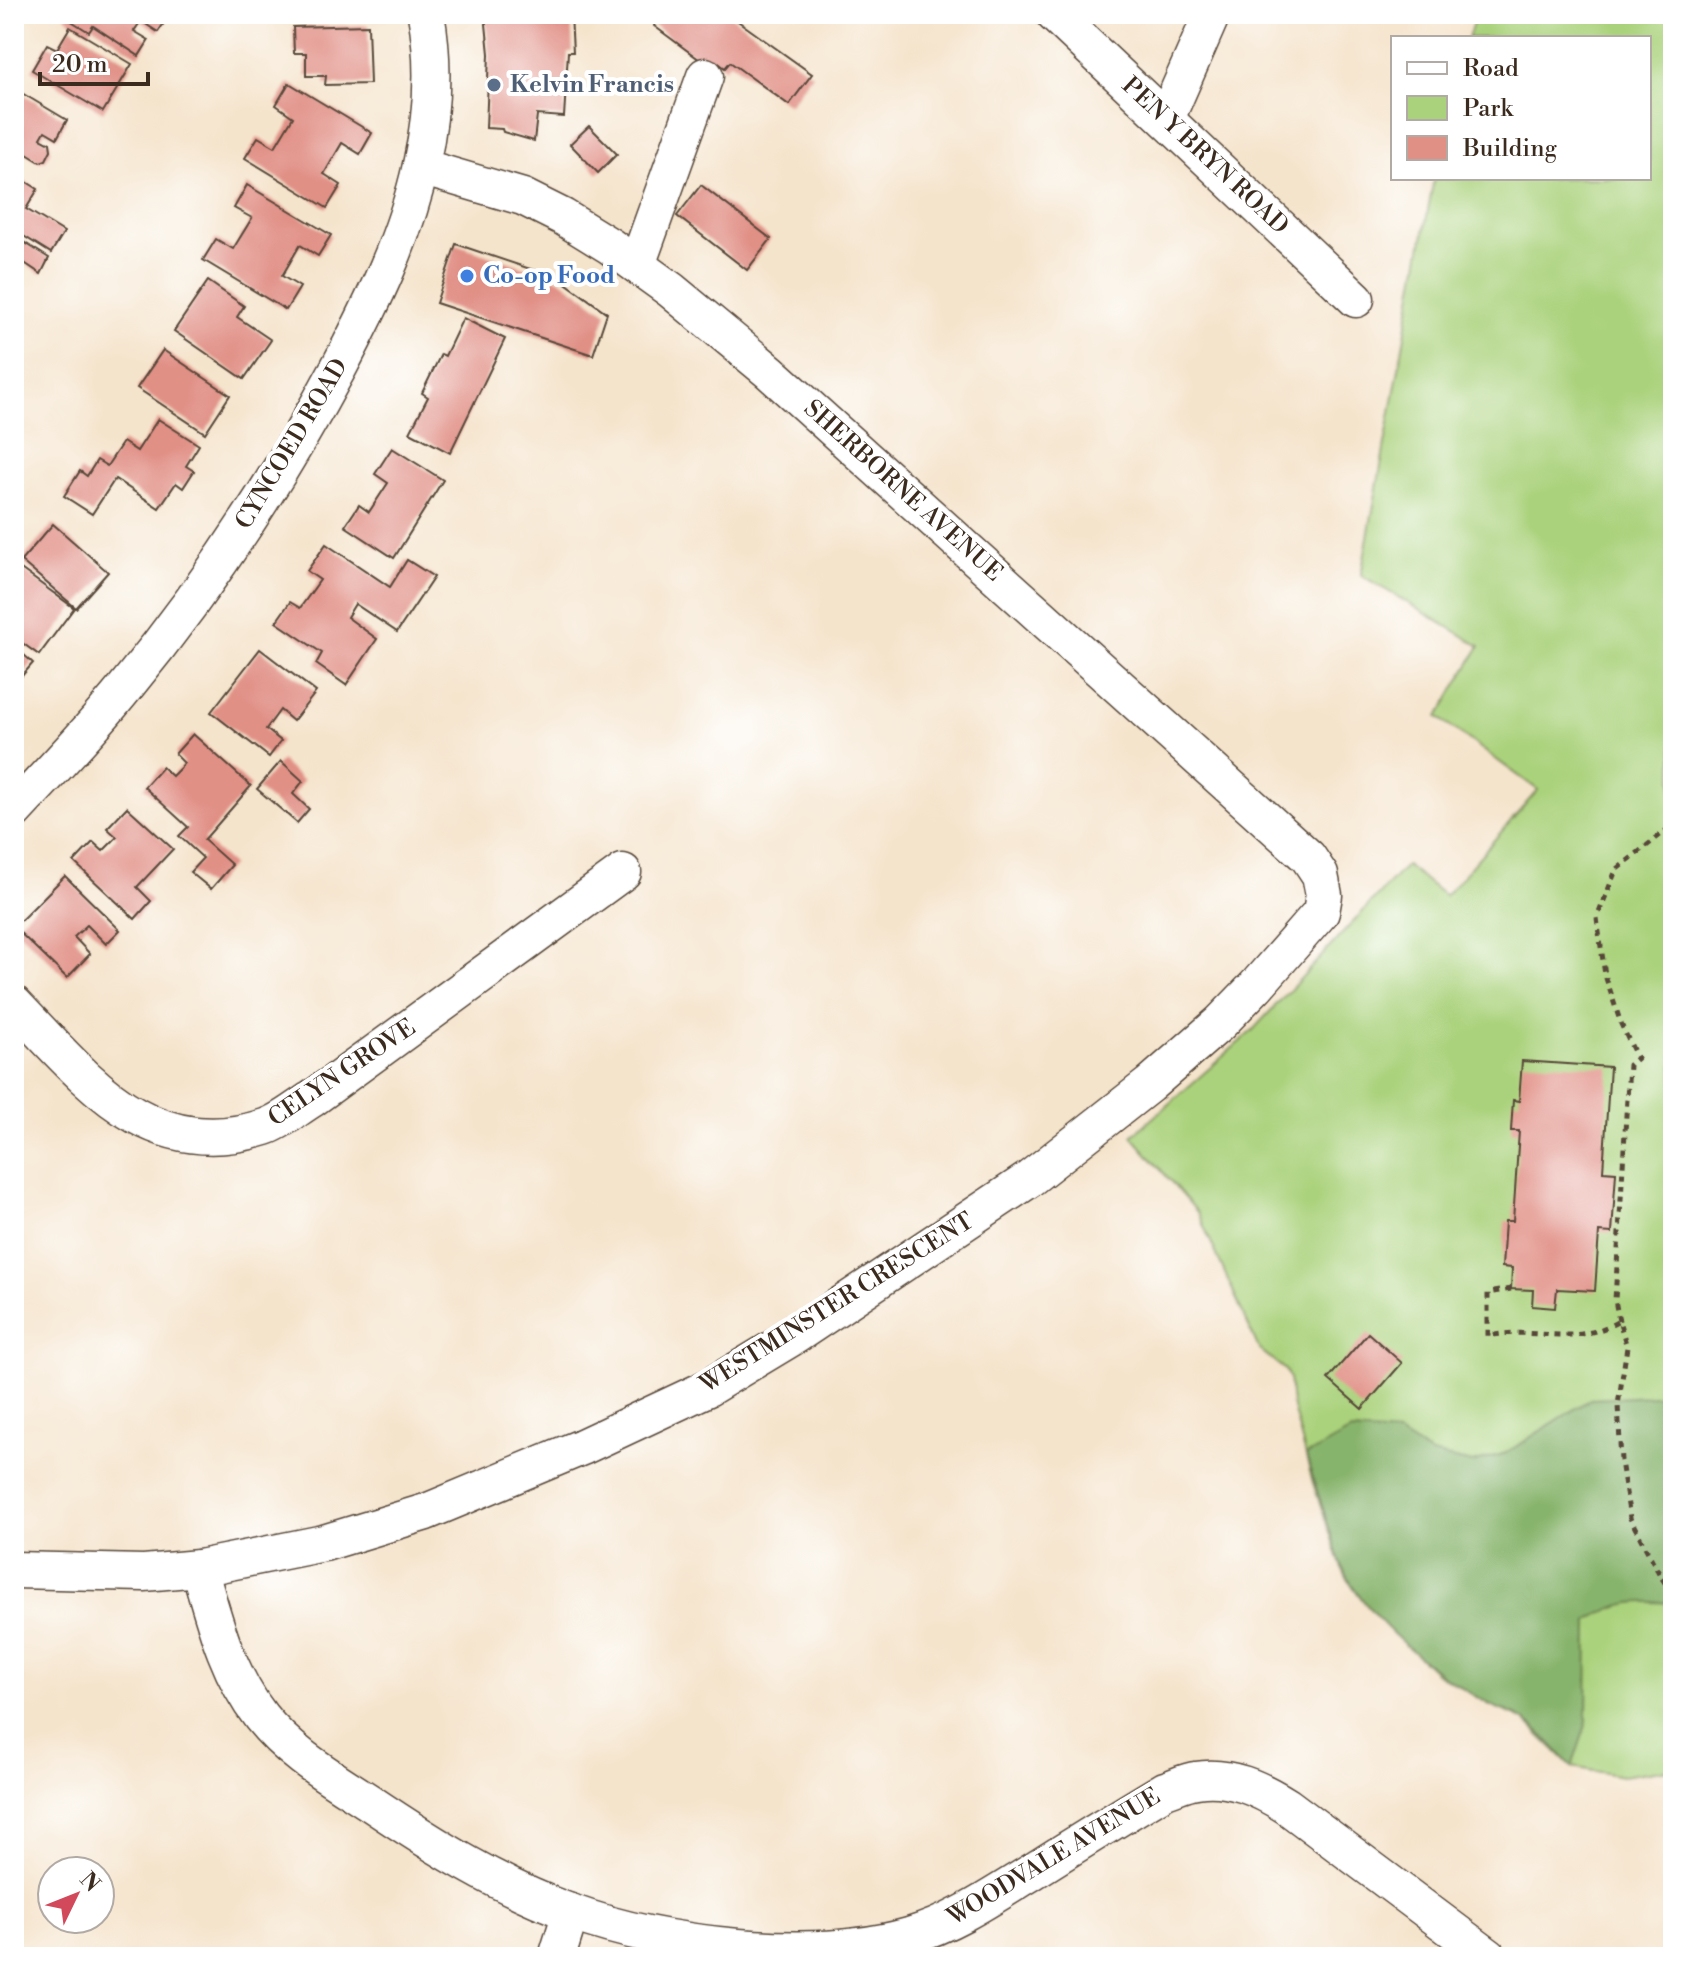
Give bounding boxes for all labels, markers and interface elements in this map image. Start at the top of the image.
scale bar [40,36,148,86]
legend [1391,36,1651,180]
text: 20 m [52,50,108,80]
text: Road [1463,54,1519,84]
place label: Kelvin Francis [510,70,674,100]
street label: PEN Y BRYN ROAD [1115,71,1295,241]
marker: Kelvin Francis [485,76,503,94]
text: Park [1463,94,1514,124]
text: Building [1462,134,1557,164]
place label: Co-op Food [483,261,615,291]
marker: Co-op Food [458,267,476,285]
street label: CYNCOED ROAD [229,353,355,535]
street label: SHERBORNE AVENUE [797,394,1009,588]
street label: CELYN GROVE [263,1013,421,1133]
street label: WESTMINSTER CRESCENT [694,1206,979,1400]
street label: WOODVALE AVENUE [941,1782,1166,1933]
north arrow [36,1855,116,1935]
text: N [74,1867,106,1898]

